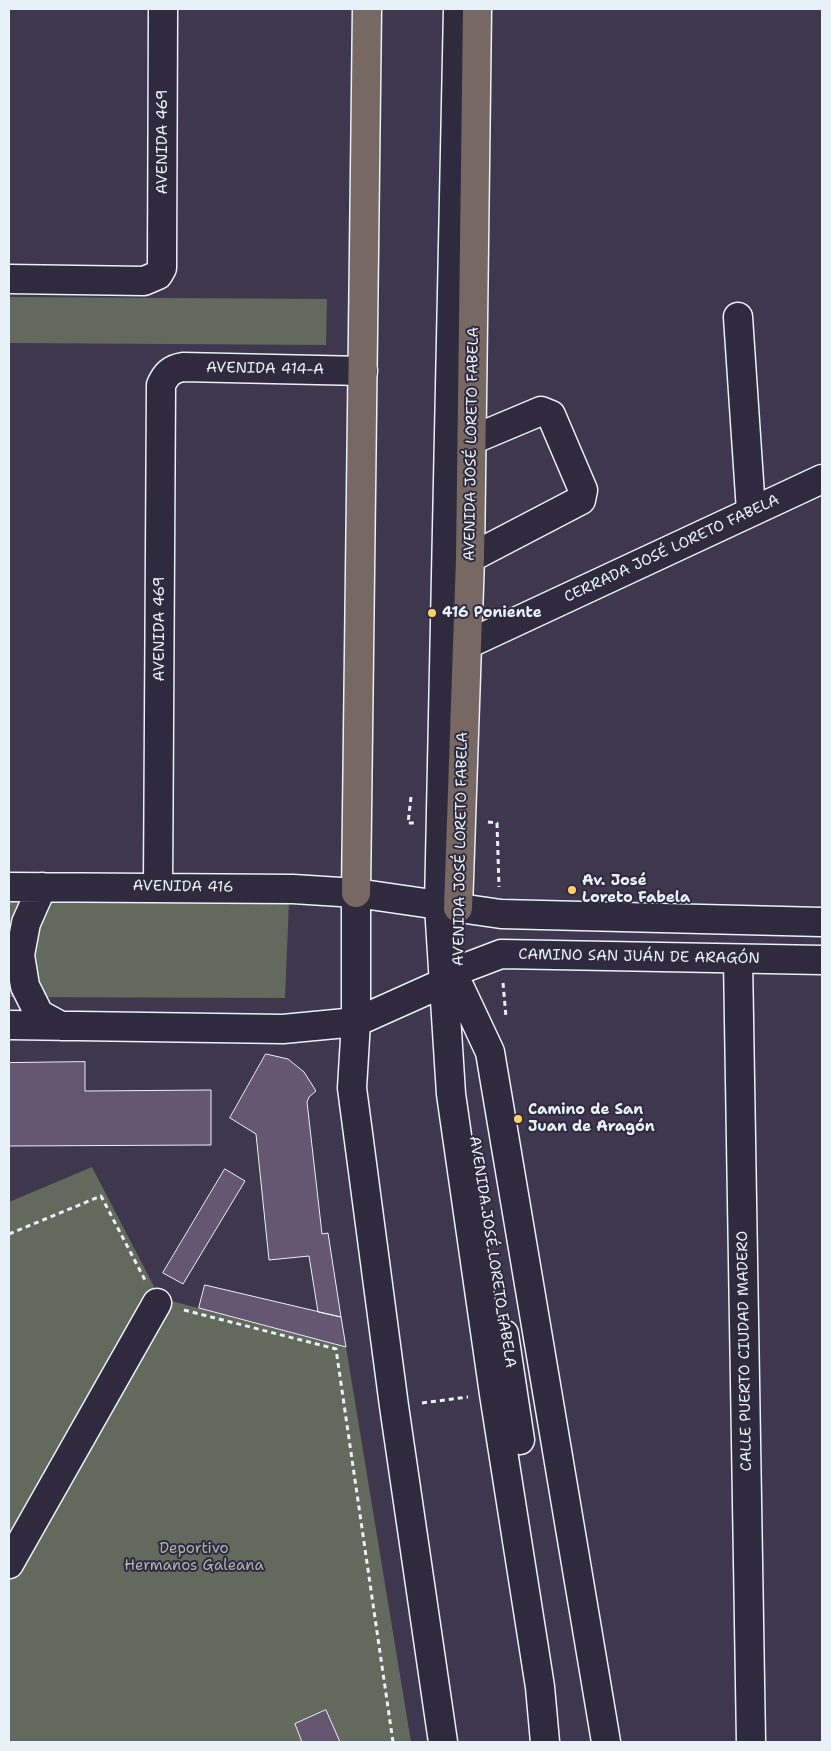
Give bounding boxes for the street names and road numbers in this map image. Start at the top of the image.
street label: AVENIDA 469 [154,90,172,194]
street label: AVENIDA JOSÉ LORETO FABELA [461,327,483,561]
street label: AVENIDA 414-A [206,359,324,379]
street label: CERRADA JOSÉ LORETO FABELA [562,491,782,607]
street label: AVENIDA 469 [151,577,169,681]
street label: AVENIDA JOSÉ LORETO FABELA [450,732,472,966]
street label: AVENIDA 416 [132,877,234,897]
street label: CAMINO SAN JUÁN DE ARAGÓN [518,946,760,968]
street label: AVENIDA JOSÉ LORETO FABELA [465,1135,519,1369]
street label: CALLE PUERTO CIUDAD MADERO [734,1231,756,1471]

